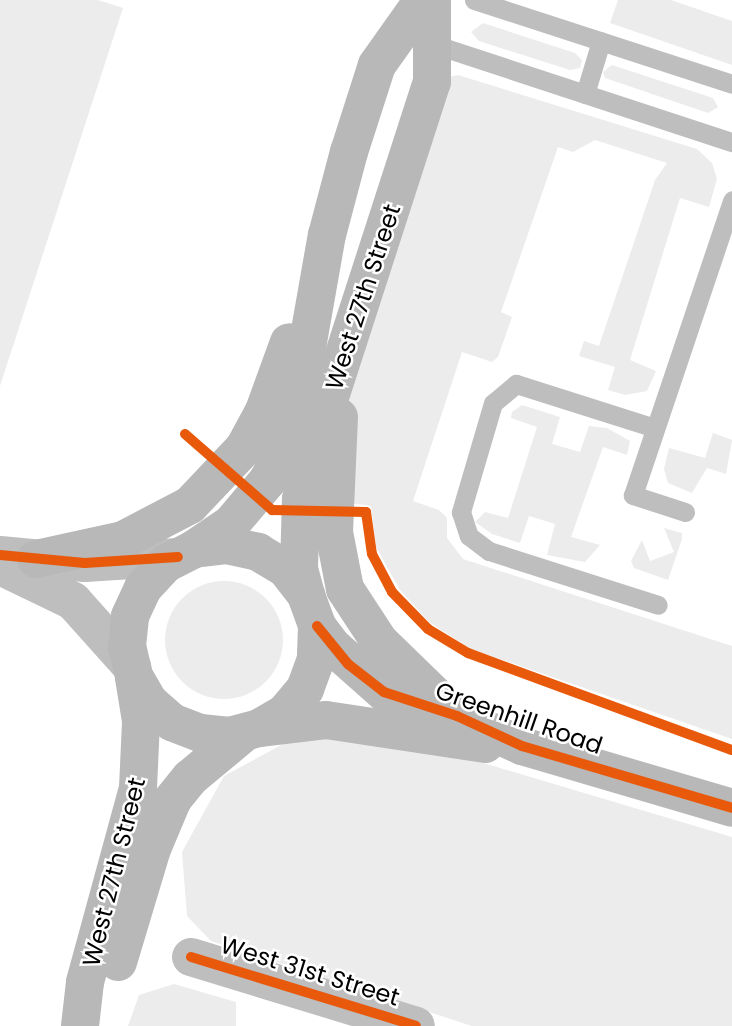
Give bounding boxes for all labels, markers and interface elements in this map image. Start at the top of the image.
street label: West 27th Street [319,200,407,394]
street label: Greenhill Road [432,676,606,760]
street label: West 27th Street [77,775,151,969]
street label: West 31st Street [217,930,403,1012]

